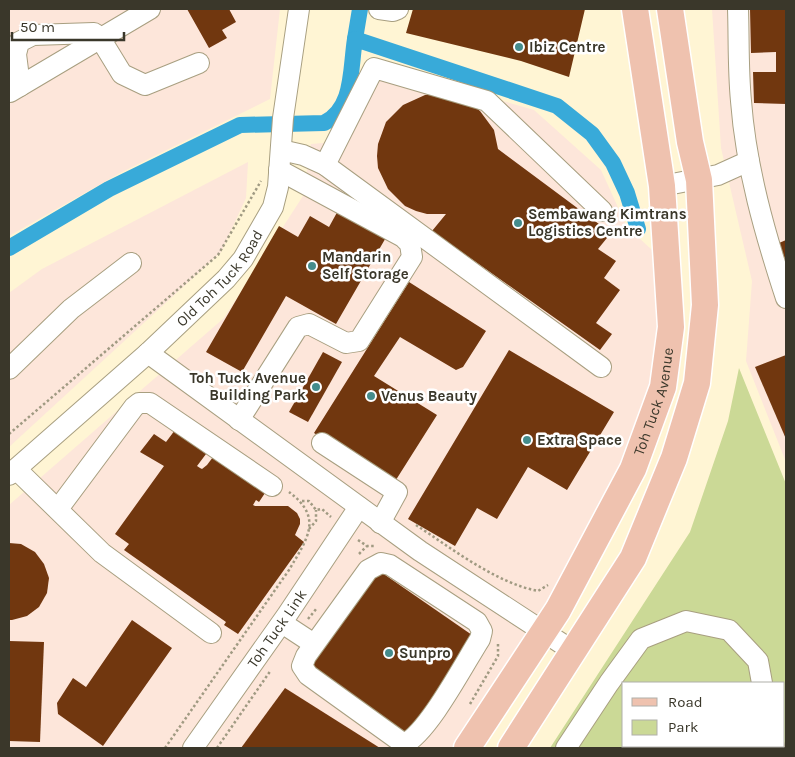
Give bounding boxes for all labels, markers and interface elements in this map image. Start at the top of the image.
scale bar [12,10,125,42]
text: 50 m [20,18,55,36]
place label: Ibiz Centre [529,38,606,56]
marker: Ibiz Centre [513,41,525,53]
place label: Sembawang Kimtrans Logistics Centre [528,205,687,240]
marker: Sembawang Kimtrans Logistics Centre [512,217,524,229]
street label: Old Toh Tuck Road [173,227,267,330]
place label: Mandarin Self Storage [322,248,409,283]
marker: Mandarin Self Storage [306,260,318,272]
street label: Toh Tuck Avenue [630,347,677,458]
place label: Toh Tuck Avenue Building Park [190,369,306,404]
marker: Toh Tuck Avenue Building Park [310,381,322,393]
place label: Venus Beauty [381,387,478,405]
marker: Venus Beauty [365,390,377,402]
place label: Extra Space [537,431,622,449]
marker: Extra Space [521,434,533,446]
street label: Toh Tuck Link [244,586,311,671]
place label: Sunpro [399,644,451,662]
marker: Sunpro [383,647,395,659]
legend [622,682,785,747]
text: Road [668,693,703,711]
text: Park [668,718,698,736]

